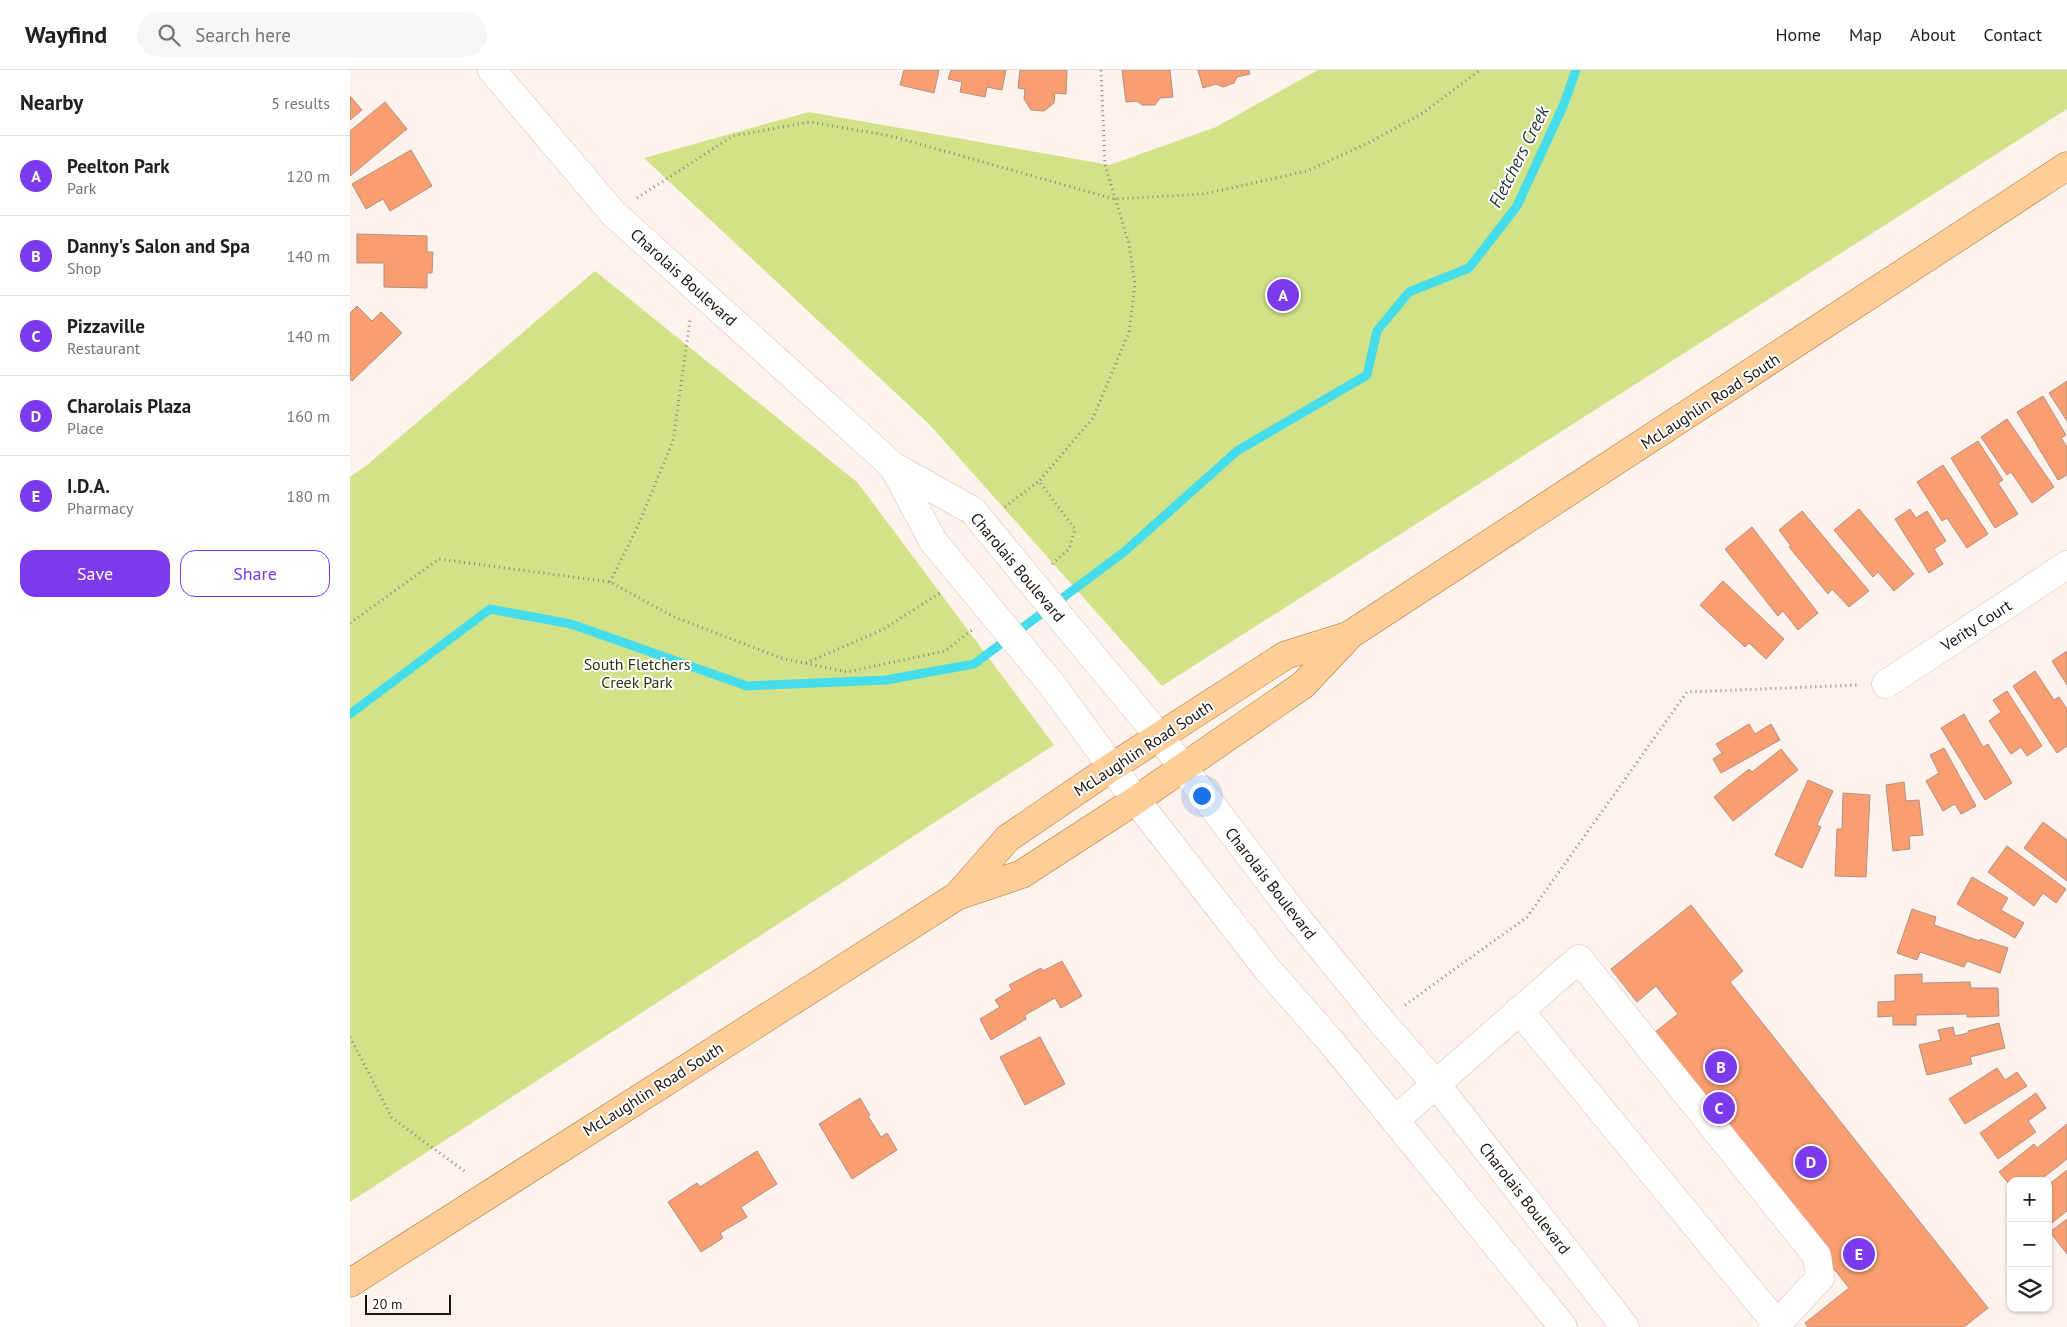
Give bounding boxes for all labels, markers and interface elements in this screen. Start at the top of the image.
search box [137,12,487,57]
text: Wayfind [25,19,107,50]
icon: search [155,21,183,49]
text: Search here [195,23,291,47]
text: Home [1775,23,1821,46]
text: Map [1849,23,1882,46]
text: About [1910,23,1956,46]
text: Contact [1984,23,2042,46]
text: Nearby [20,89,83,116]
text: 5 results [271,93,330,113]
water label: Fletchers Creek [1483,101,1554,211]
text: Peelton Park [67,154,170,178]
text: A [31,166,41,186]
text: 120 m [287,166,330,186]
text: Park [67,178,96,198]
street label: Charolais Boulevard [627,224,741,330]
text: Danny's Salon and Spa [67,234,250,258]
text: B [31,246,41,266]
text: 140 m [287,246,330,266]
text: Shop [67,258,101,278]
pin: A [1267,276,1299,314]
text: Pizzaville [67,314,145,338]
text: C [32,326,40,346]
text: 140 m [287,326,330,346]
text: Restaurant [67,338,140,358]
street label: McLaughlin Road South [1637,349,1783,453]
text: Charolais Plaza [67,394,191,418]
text: D [31,406,41,426]
text: 160 m [287,406,330,426]
text: Place [67,418,104,438]
text: I.D.A. [67,474,110,498]
text: E [32,486,40,506]
text: 180 m [287,486,330,506]
text: Pharmacy [67,498,133,518]
street label: Charolais Boulevard [966,508,1070,626]
button: Save [20,550,170,597]
button: Share [180,550,330,597]
street label: Verity Court [1936,595,2015,656]
park label: South Fletchers Creek Park [584,654,691,692]
street label: McLaughlin Road South [1070,696,1216,800]
your location [1189,783,1215,809]
street label: Charolais Boulevard [1221,823,1321,943]
street label: McLaughlin Road South [579,1038,727,1140]
pin: B [1705,1048,1737,1086]
pin: C [1703,1089,1735,1127]
street label: Charolais Boulevard [1475,1138,1575,1258]
pin: D [1795,1143,1827,1181]
map controls [2007,1177,2052,1312]
button: + [2007,1177,2052,1222]
button: − [2007,1222,2052,1267]
pin: E [1843,1235,1875,1273]
button: layers [2007,1267,2052,1312]
scale bar [365,1292,451,1315]
text: 20 m [372,1295,402,1313]

